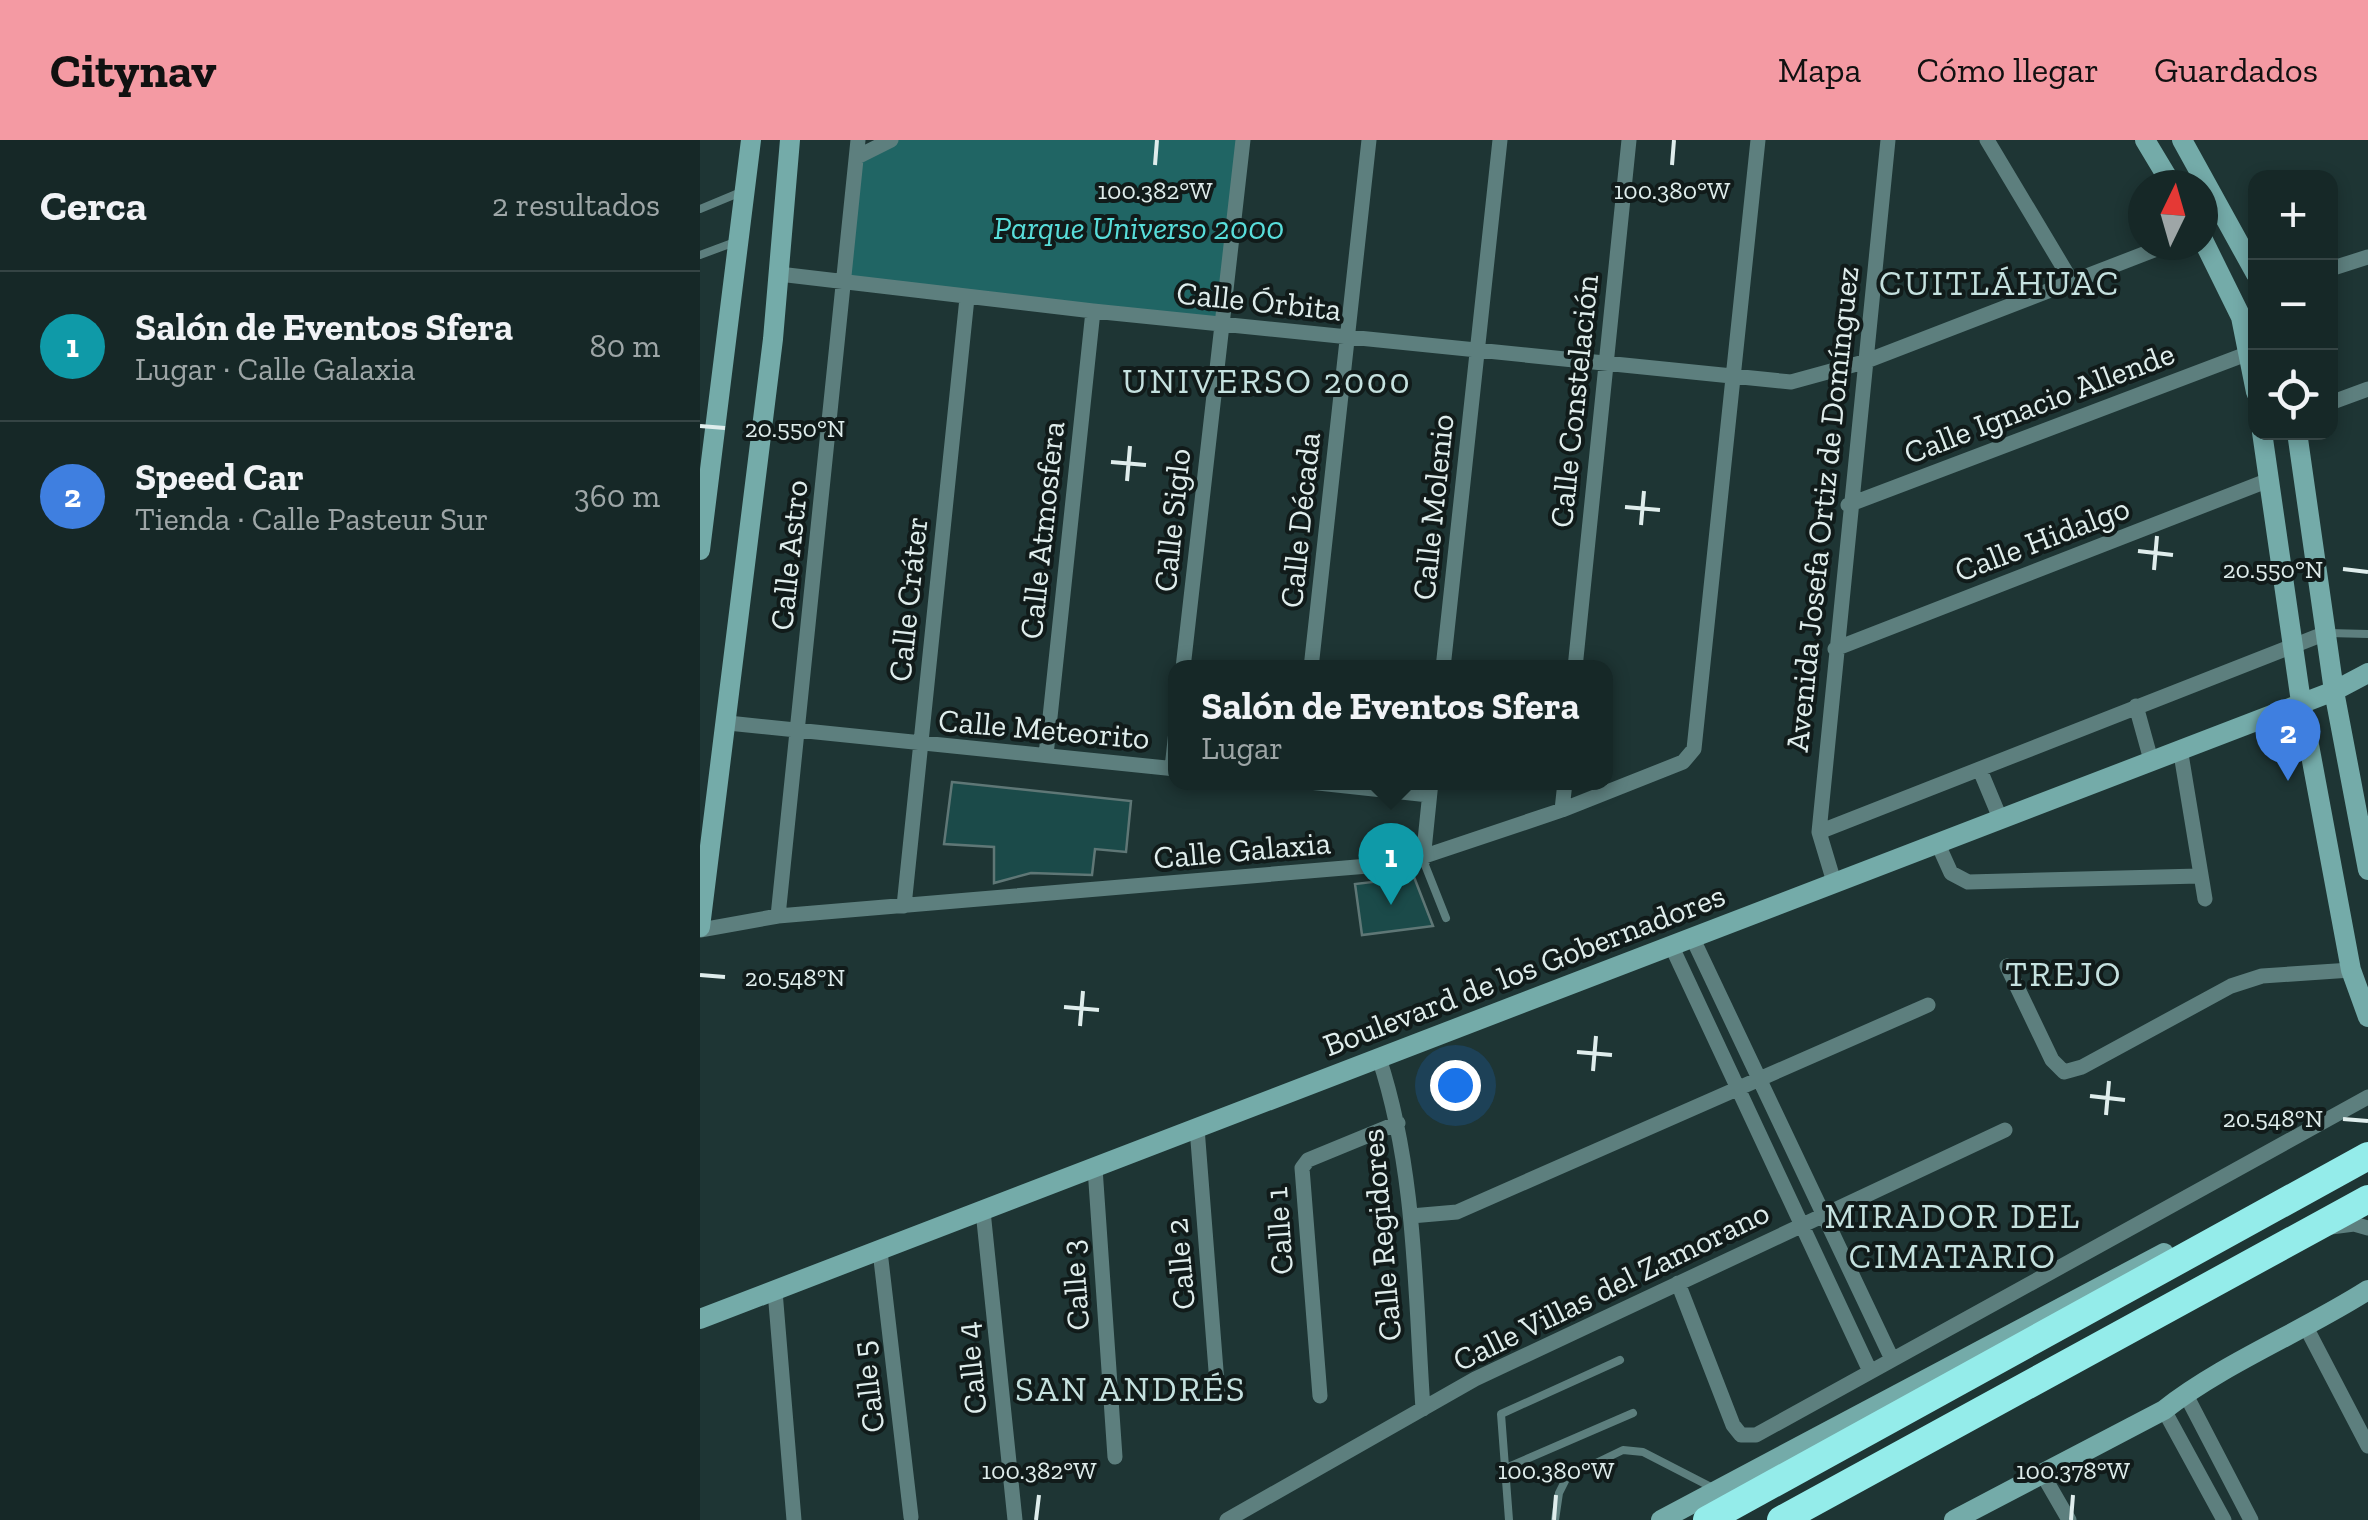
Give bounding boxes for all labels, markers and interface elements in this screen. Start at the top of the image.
text: Citynav [50,42,217,99]
text: Mapa [1778,49,1861,91]
text: Cómo llegar [1916,49,2099,91]
text: Guardados [2154,49,2318,91]
north arrow [2128,170,2218,260]
map controls [2248,170,2338,440]
button: + [2248,170,2338,260]
text: 100.382°W [1097,175,1213,205]
text: 100.380°W [1614,175,1731,205]
text: Cerca [40,180,147,231]
text: 2 resultados [492,186,660,224]
park label: Parque Universo 2000 [994,209,1284,247]
button: − [2248,260,2338,350]
district label: CUITLÁHUAC [1879,262,2121,304]
street label: Avenida Josefa Ortiz de Domínguez [1778,264,1866,754]
street label: Calle Constelación [1542,272,1606,529]
street label: Calle Órbita [1175,273,1343,329]
text: Salón de Eventos Sfera [135,304,513,350]
text: 1 [66,327,79,365]
text: 80 m [589,327,660,365]
street label: Calle Ignacio Allende [1898,334,2180,472]
text: Lugar · Calle Galaxia [135,350,415,388]
button: locate [2248,350,2338,440]
district label: UNIVERSO 2000 [1122,360,1412,402]
street label: Calle Molenio [1404,412,1462,602]
text: 20.550°N [745,413,845,443]
street label: Calle Atmosfera [1012,419,1072,641]
street label: Calle Década [1272,430,1328,610]
street label: Calle Siglo [1146,446,1198,594]
text: Speed Car [135,454,304,500]
text: 2 [64,477,81,515]
text: 360 m [574,477,660,515]
street label: Calle Astro [762,478,816,632]
street label: Calle Hidalgo [1949,488,2135,590]
text: Tienda · Calle Pasteur Sur [135,500,488,538]
street label: Calle Cráter [880,515,936,683]
text: 20.550°N [2223,554,2323,584]
popup [1168,660,1613,790]
text: Salón de Eventos Sfera [1201,683,1580,729]
pin: 2 [2256,698,2320,781]
street label: Calle Meteorito [937,701,1151,757]
text: Lugar [1201,729,1283,767]
pin: 1 [1358,822,1424,905]
street label: Calle Galaxia [1152,823,1332,877]
street label: Boulevard de los Gobernadores [1318,876,1730,1064]
district label: TREJO [2005,953,2123,995]
text: 20.548°N [745,962,845,992]
your location [1430,1060,1481,1111]
text: 20.548°N [2223,1103,2323,1133]
street label: Calle Regidores [1353,1127,1409,1343]
street label: Calle 1 [1257,1186,1301,1276]
street label: Calle Villas del Zamorano [1447,1193,1775,1379]
district label: MIRADOR DEL CIMATARIO [1824,1195,2082,1277]
street label: Calle 2 [1157,1217,1203,1311]
street label: Calle 3 [1053,1238,1097,1332]
street label: Calle 4 [947,1320,995,1416]
street label: Calle 5 [844,1339,892,1435]
district label: SAN ANDRÉS [1015,1368,1247,1410]
text: 100.382°W [981,1455,1097,1485]
text: 100.380°W [1498,1455,1615,1485]
text: 100.378°W [2016,1455,2131,1485]

